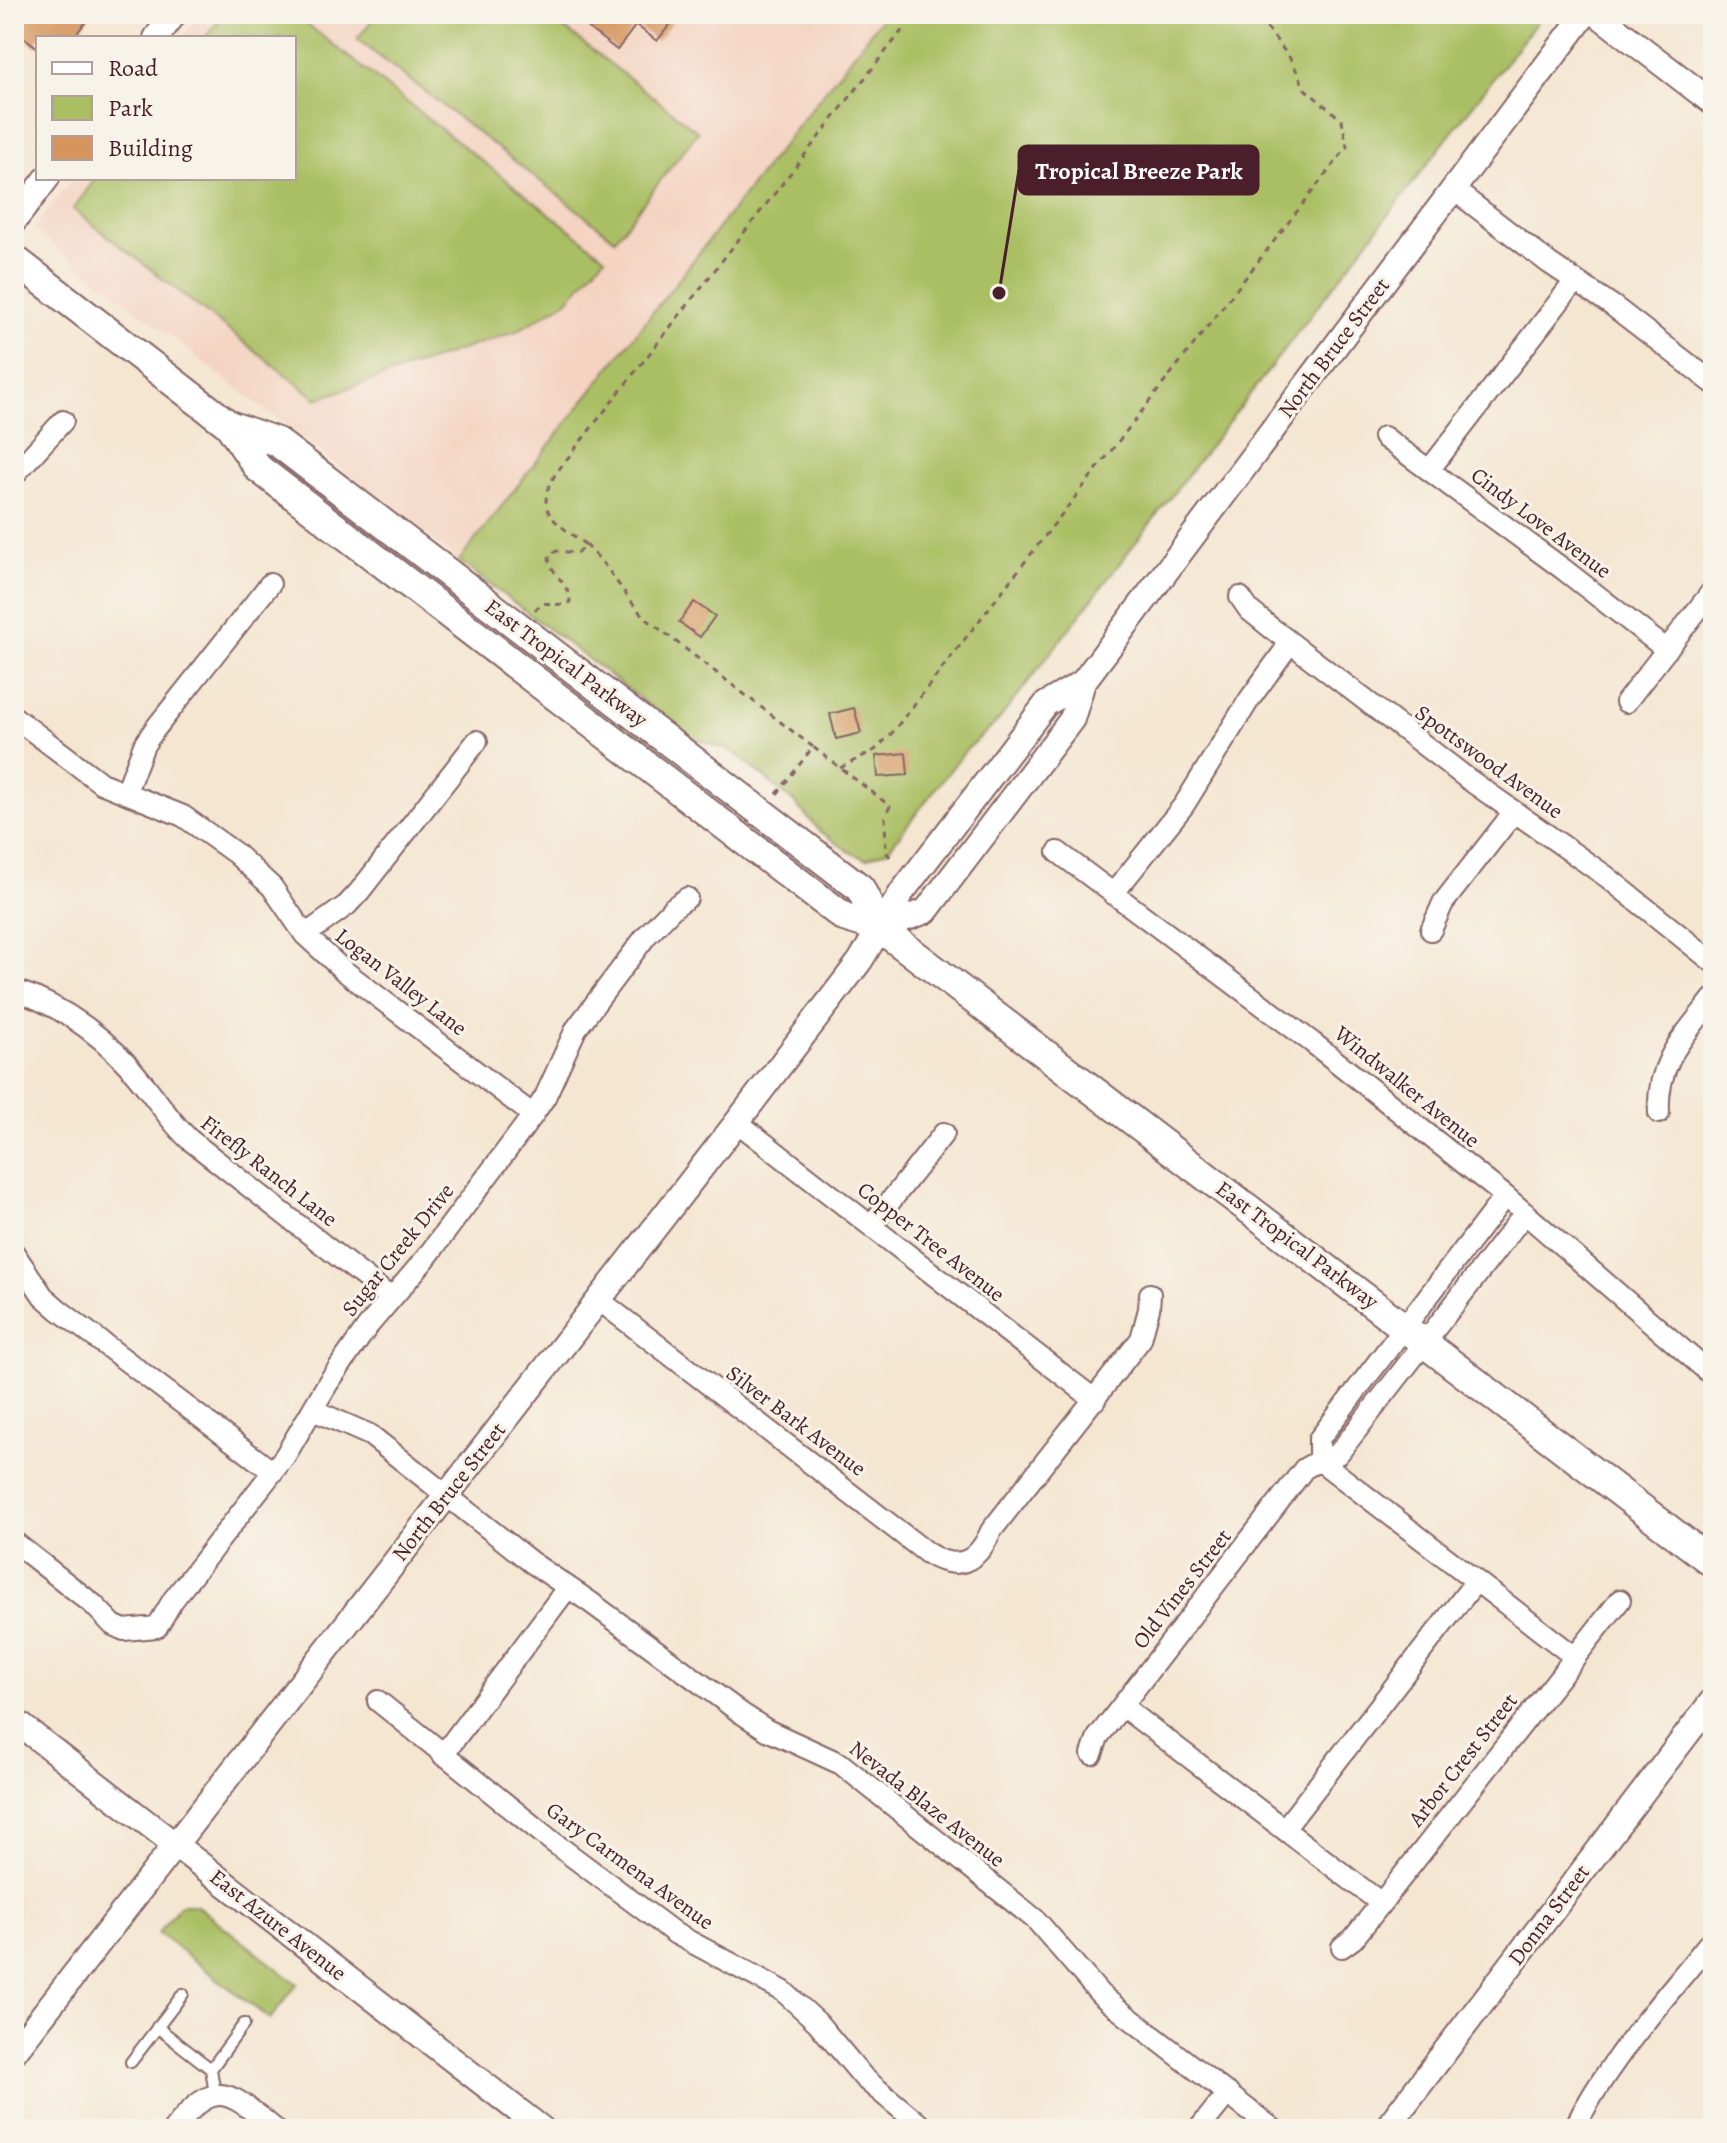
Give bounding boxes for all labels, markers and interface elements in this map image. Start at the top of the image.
legend [36,36,296,180]
text: Road [108,52,158,84]
text: Park [108,92,153,124]
text: Building [108,132,193,164]
callout: Tropical Breeze Park [1019,146,1258,194]
text: Tropical Breeze Park [1035,155,1243,187]
street label: North Bruce Street [1271,272,1397,424]
street label: Cindy Love Avenue [1465,460,1617,586]
street label: East Tropical Parkway [478,592,654,734]
street label: Spottswood Avenue [1409,698,1569,826]
street label: Logan Valley Lane [329,921,473,1043]
street label: Windwalker Avenue [1327,1018,1486,1155]
street label: Firefly Ranch Lane [194,1108,344,1234]
street label: East Tropical Parkway [1209,1174,1385,1316]
street label: Copper Tree Avenue [851,1175,1011,1309]
street label: Sugar Creek Drive [335,1177,461,1323]
street label: Silver Bark Avenue [720,1359,872,1483]
street label: North Bruce Street [385,1416,513,1568]
street label: Old Vines Street [1126,1523,1238,1655]
street label: Arbor Crest Street [1401,1687,1525,1834]
street label: Nevada Blaze Avenue [843,1734,1011,1874]
street label: Gary Carmena Avenue [540,1795,720,1937]
street label: Donna Street [1501,1858,1597,1972]
street label: East Azure Avenue [203,1862,353,1988]

